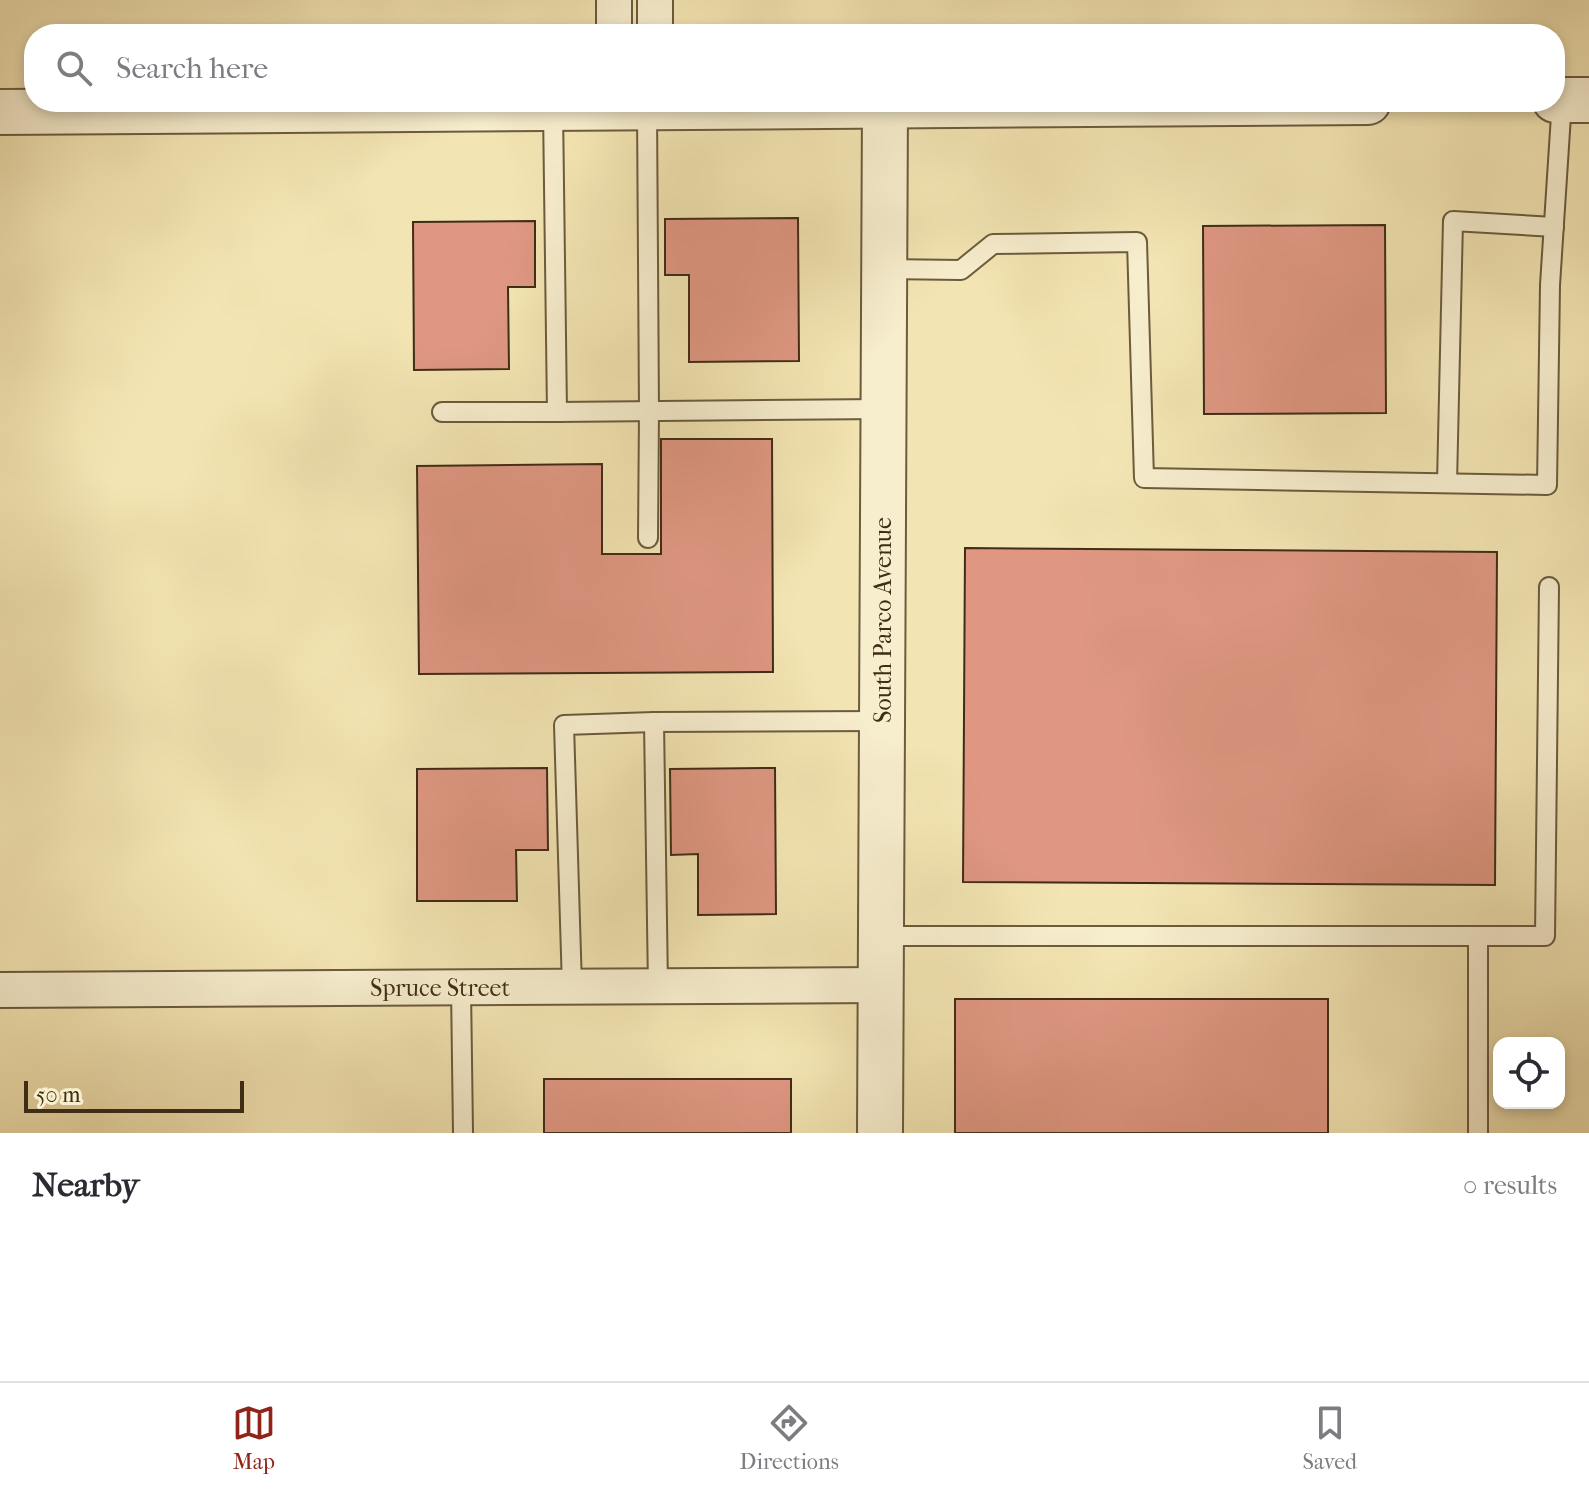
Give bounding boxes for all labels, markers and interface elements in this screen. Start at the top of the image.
search box [24,24,1565,112]
icon: search [52,46,96,90]
text: Search here [116,51,268,86]
street label: South Parco Avenue [869,517,897,723]
street label: Spruce Street [370,974,510,1002]
map controls [1493,1037,1565,1109]
button: locate [1493,1037,1565,1109]
scale bar [24,1077,244,1113]
text: 50 m [36,1082,81,1108]
text: Nearby [32,1165,139,1205]
text: 0 results [1463,1170,1557,1201]
tab: Map [232,1401,276,1475]
tab: Directions [740,1401,839,1475]
tab: Saved [1303,1401,1357,1475]

